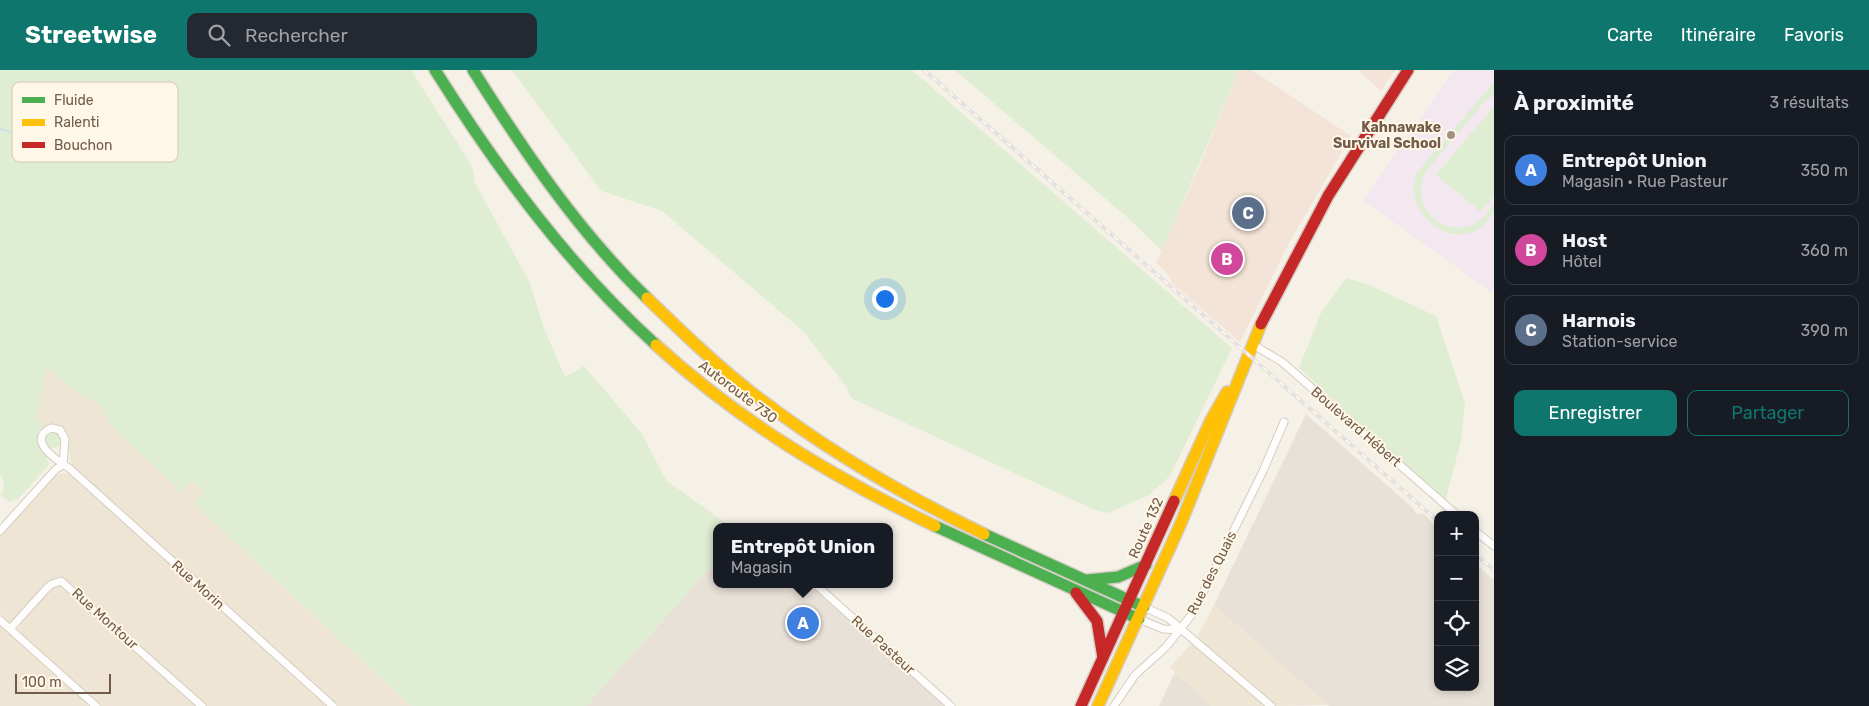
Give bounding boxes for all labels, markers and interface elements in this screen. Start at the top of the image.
search box [187,13,537,58]
text: Streetwise [25,21,157,49]
icon: search [205,21,233,49]
text: Rechercher [245,24,348,47]
text: Carte [1607,24,1653,46]
text: Itinéraire [1681,24,1756,46]
text: Favoris [1784,24,1844,46]
legend [12,82,178,162]
text: À proximité [1514,90,1634,115]
text: Fluide [54,92,94,109]
text: 3 résultats [1769,93,1849,112]
text: Ralenti [54,114,99,131]
place label: Kahnawake Survival School [1333,119,1441,152]
marker: Kahnawake Survival School [1445,129,1457,141]
text: Bouchon [54,137,113,154]
text: Entrepôt Union [1562,149,1707,172]
text: A [1525,161,1537,180]
text: 350 m [1801,161,1848,180]
text: Magasin · Rue Pasteur [1562,172,1728,191]
pin: C [1232,194,1264,232]
text: Host [1562,229,1607,252]
pin: B [1211,240,1243,278]
text: B [1525,241,1537,260]
text: 360 m [1800,241,1848,260]
text: Hôtel [1562,252,1602,271]
your location [872,286,898,312]
text: Harnois [1562,309,1636,332]
text: C [1525,321,1537,340]
text: 390 m [1801,321,1848,340]
text: Station-service [1562,332,1677,351]
street label: Autoroute 730 [695,357,781,427]
street label: Boulevard Hébert [1307,383,1405,471]
button: Enregistrer [1514,390,1677,436]
button: Partager [1687,390,1849,436]
street label: Route 132 [1125,495,1167,561]
map controls [1434,511,1479,691]
button: + [1434,511,1479,556]
popup [713,523,893,588]
street label: Rue des Quais [1184,528,1240,618]
text: Entrepôt Union [731,535,875,558]
button: − [1434,556,1479,601]
street label: Rue Morin [168,557,228,613]
text: Magasin [731,558,792,577]
street label: Rue Montour [68,585,142,654]
button: locate [1434,601,1479,646]
pin: A [787,604,819,642]
street label: Rue Pasteur [848,612,919,678]
button: layers [1434,646,1479,691]
scale bar [15,671,111,694]
text: 100 m [22,674,62,691]

